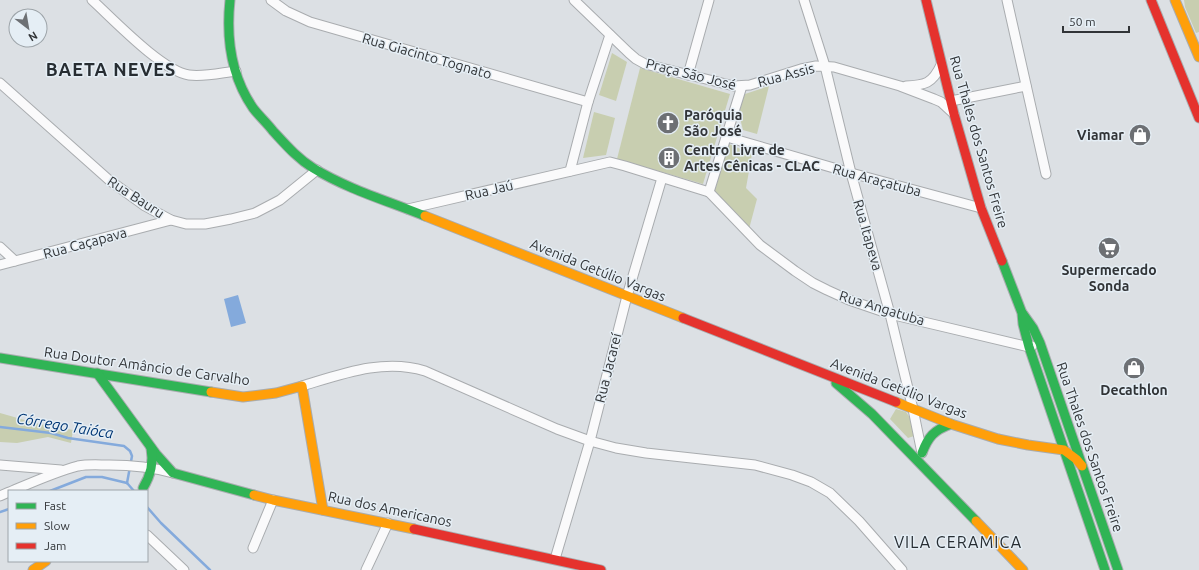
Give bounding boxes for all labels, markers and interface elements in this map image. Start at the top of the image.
north arrow [8,8,48,48]
scale bar [1063,8,1129,34]
text: 50 m [1069,15,1096,28]
text: N [27,29,40,44]
street label: Rua Giacinto Tognato [360,30,494,82]
street label: Rua Thales dos Santos Freire [947,54,1011,230]
street label: Praça São José [644,55,738,93]
district label: BAETA NEVES [46,59,176,79]
street label: Rua Assis [756,60,816,90]
place label: Paróquia São José [684,107,742,139]
church icon: Paróquia São José [655,110,681,136]
shop icon: Viamar [1127,122,1153,148]
place label: Viamar [1077,127,1124,143]
place label: Centro Livre de Artes Cênicas - CLAC [684,142,820,174]
building icon: Centro Livre de Artes Cênicas - CLAC [656,145,682,171]
street label: Rua Araçatuba [831,160,923,200]
street label: Rua Bauru [105,173,167,221]
street label: Rua Jaú [463,177,515,203]
street label: Rua Itapeva [850,198,886,272]
street label: Rua Caçapava [41,224,129,262]
street label: Avenida Getúlio Vargas [528,235,668,305]
supermarket icon: Supermercado Sonda [1096,235,1122,261]
place label: Supermercado Sonda [1061,262,1157,294]
street label: Rua Angatuba [837,287,927,329]
street label: Rua Jacareí [592,331,625,405]
street label: Rua Doutor Amâncio de Carvalho [43,344,251,388]
street label: Avenida Getúlio Vargas [829,355,969,421]
shop icon: Decathlon [1121,355,1147,381]
street label: Rua Thales dos Santos Freire [1053,360,1127,534]
place label: Decathlon [1100,382,1168,398]
water label: Córrego Taióca [15,409,115,442]
street label: Rua dos Americanos [327,488,453,530]
legend [8,490,148,562]
text: Fast [44,499,66,512]
text: Slow [44,519,70,532]
district label: VILA CERAMICA [894,533,1022,551]
text: Jam [44,539,66,552]

